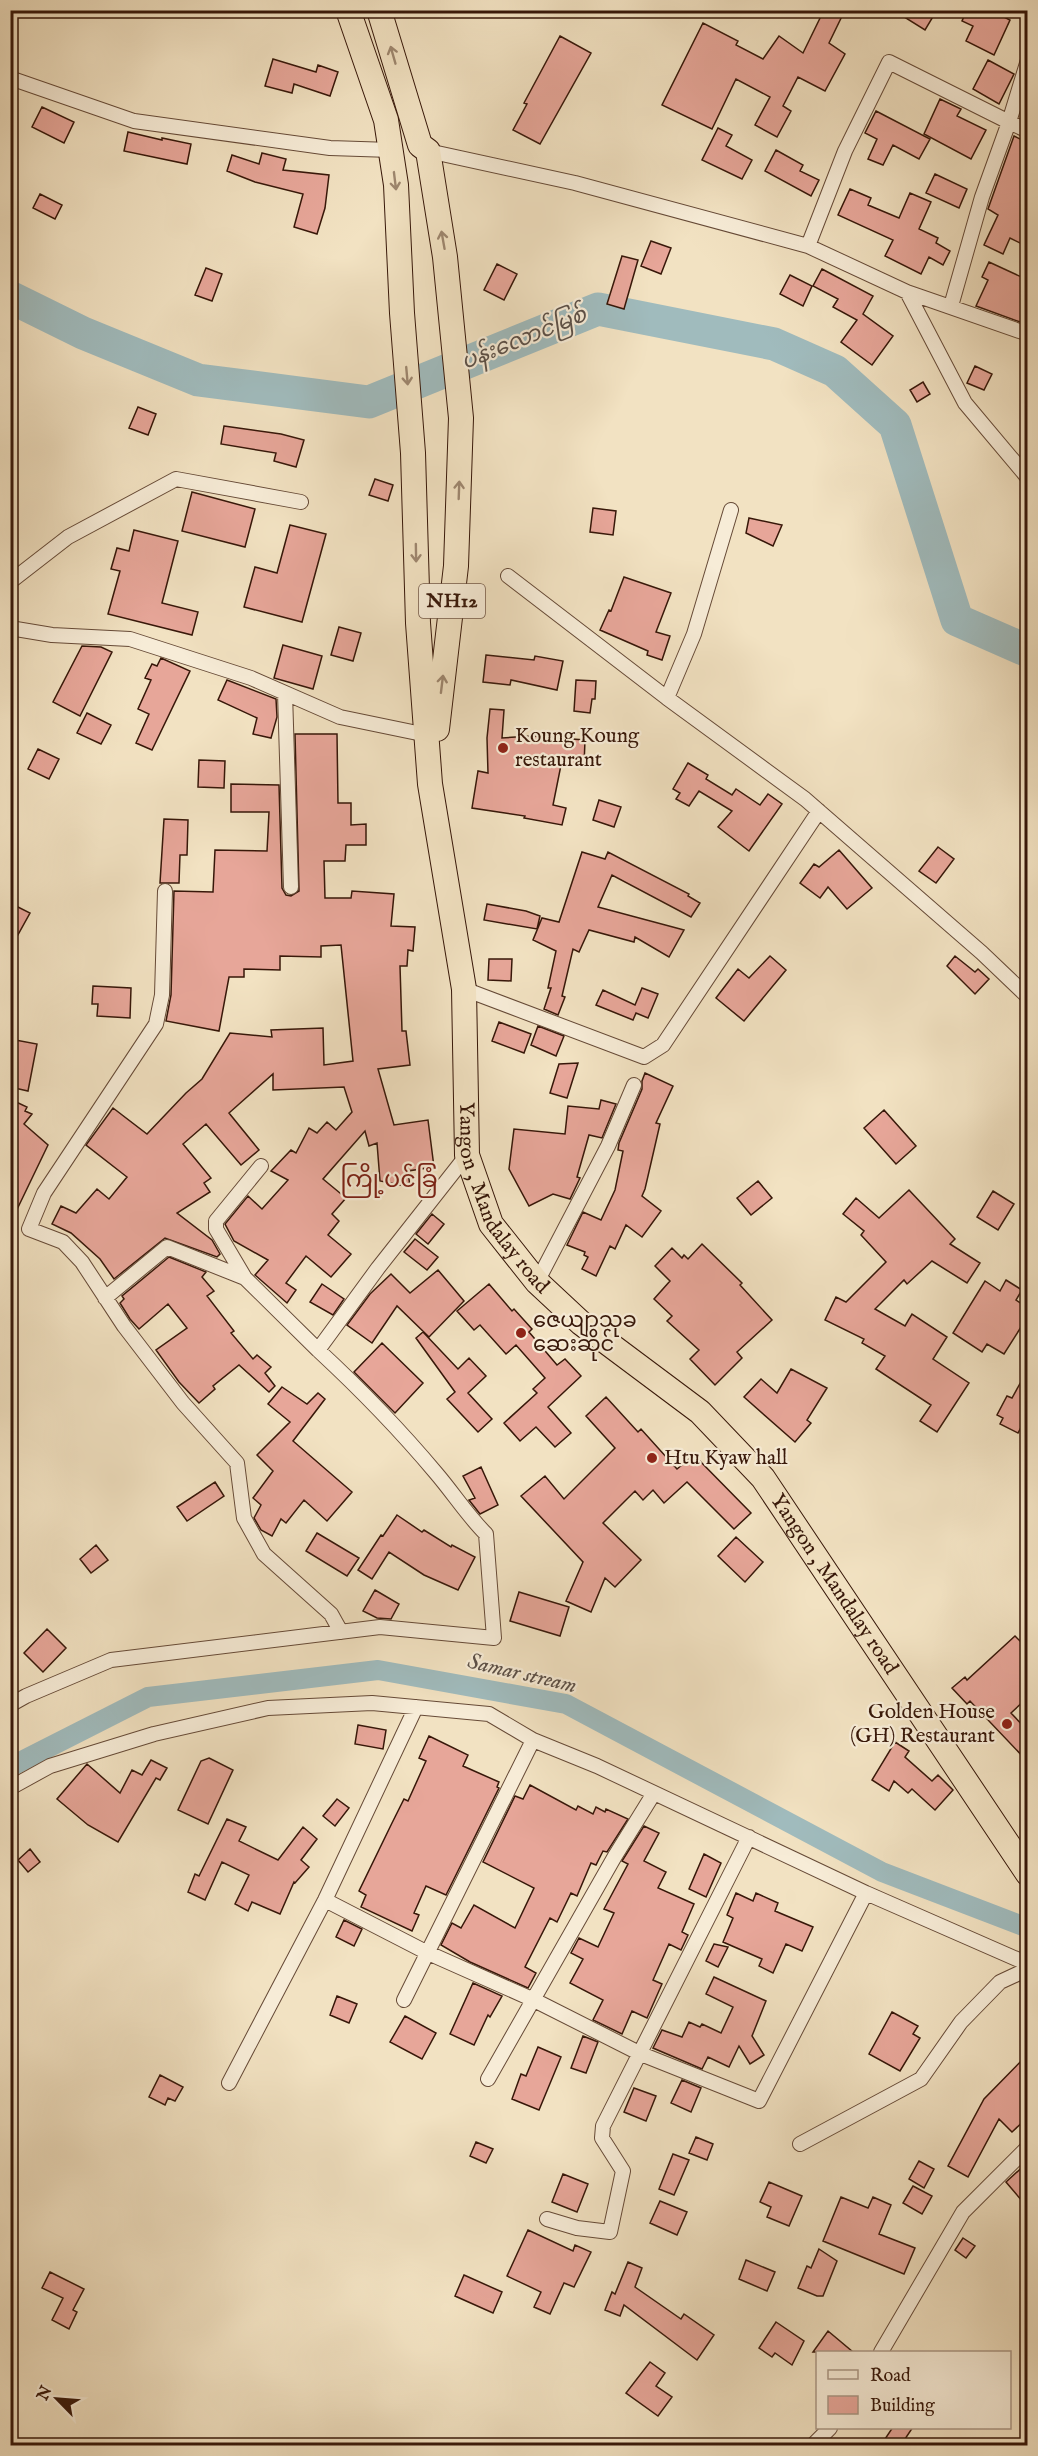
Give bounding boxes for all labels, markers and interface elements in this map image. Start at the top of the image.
one-way arrow [387,45,398,64]
one-way arrow [390,171,401,191]
one-way arrow [437,231,448,251]
water label: ပန်းလောင်မြစ် [456,298,593,380]
one-way arrow [402,366,413,386]
one-way arrow [453,480,464,500]
one-way arrow [410,543,422,563]
road number: NH12 [419,584,485,618]
one-way arrow [437,674,448,694]
place label: Koung Koung restaurant [515,723,640,774]
marker: Koung Koung restaurant [496,741,510,755]
street label: Yangon , Mandalay road [453,1102,555,1300]
district label: ကြို့ပင်ခြံ [340,1163,438,1198]
place label: ဇေယျာသုခ ဆေးဆိုင် [533,1308,637,1361]
marker: ဇေယျာသုခ ဆေးဆိုင် [514,1326,528,1340]
place label: Htu Kyaw hall [664,1445,788,1472]
marker: Htu Kyaw hall [645,1451,659,1465]
street label: Yangon , Mandalay road [764,1489,905,1680]
water label: Samar stream [465,1648,579,1700]
place label: Golden House (GH) Restaurant [850,1699,995,1750]
marker: Golden House (GH) Restaurant [1000,1717,1014,1731]
legend [816,2351,1011,2429]
text: Road [870,2365,911,2388]
north arrow [27,2369,87,2429]
text: N [33,2383,57,2405]
text: Building [870,2395,935,2418]

